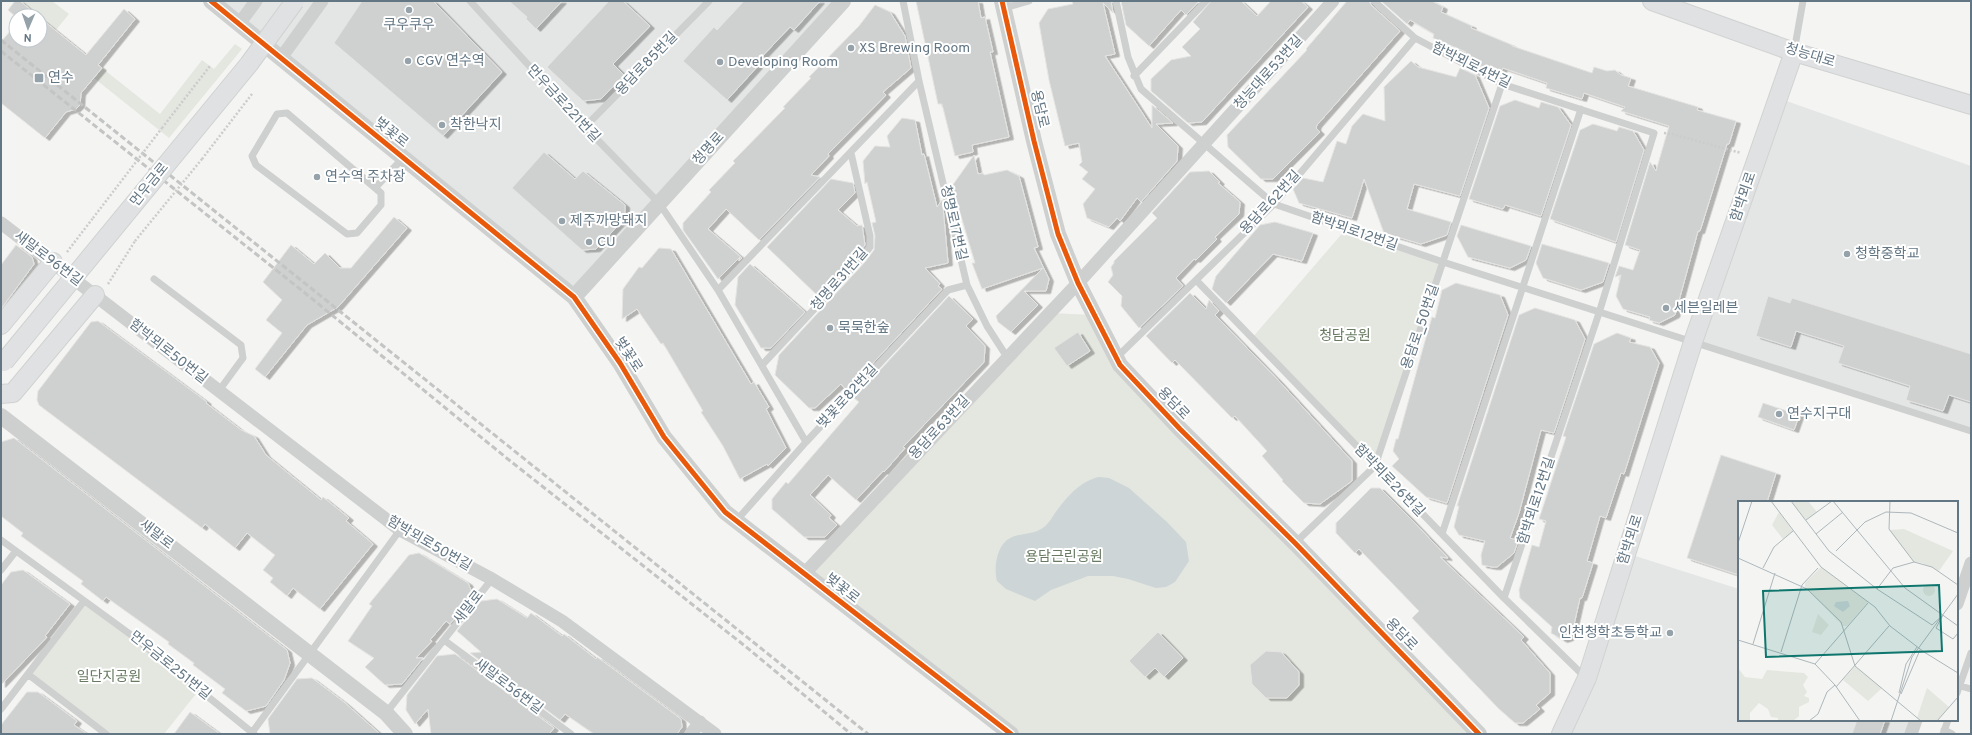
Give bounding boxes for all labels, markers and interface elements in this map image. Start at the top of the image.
marker: 쿠우쿠우 [404,5,414,15]
north arrow [8,8,48,48]
place label: 쿠우쿠우 [383,17,435,34]
street label: 용담로85번길 [613,29,681,99]
text: N [23,30,32,44]
street label: 청능대로53번길 [1231,32,1307,114]
place label: XS Brewing Room [859,40,970,57]
street label: 함박뫼로4번길 [1429,40,1513,92]
street label: 청능대로 [1783,40,1837,72]
marker: XS Brewing Room [846,43,856,53]
place label: CGV 연수역 [416,53,485,70]
place label: Developing Room [728,54,838,71]
marker: CGV 연수역 [403,56,413,66]
marker: Developing Room [715,57,725,67]
street label: 먼우금로221번길 [523,62,603,146]
place label: 연수 [48,70,74,87]
marker: 연수 [33,72,45,84]
street label: 용담로 [1026,88,1052,130]
street label: 벚꽃로 [371,114,411,152]
place label: 착한낙지 [450,117,502,134]
marker: 착한낙지 [437,120,447,130]
street label: 청명로 [690,129,728,169]
street label: 먼우금로 [127,160,173,210]
street label: 용담로62번길 [1237,167,1305,239]
place label: 연수역 주차장 [325,169,406,186]
street label: 함박뫼로 [1728,170,1760,224]
marker: 연수역 주차장 [312,172,322,182]
street label: 청명로17번길 [936,184,970,262]
street label: 함박뫼로12번길 [1308,209,1400,255]
place label: 제주까망돼지 [570,213,647,230]
marker: 제주까망돼지 [557,216,567,226]
street label: 새말로96번길 [10,228,86,290]
place label: CU [597,234,616,251]
marker: CU [584,237,594,247]
street label: 청명로31번길 [808,245,872,315]
place label: 청학중학교 [1855,245,1920,263]
marker: 청학중학교 [1842,249,1852,259]
street label: 용담로_50번길 [1398,282,1444,372]
place label: 세븐일레븐 [1674,300,1739,317]
marker: 세븐일레븐 [1661,303,1671,313]
street label: 함박뫼로50번길 [125,316,211,388]
place label: 묵묵한숲 [838,320,890,337]
marker: 묵묵한숲 [825,323,835,333]
park label: 청담공원 [1319,328,1371,345]
street label: 벚꽃로 [610,334,646,376]
street label: 벚꽃로82번길 [814,361,882,433]
street label: 용담로 [1153,384,1193,424]
street label: 용담로63번길 [906,393,974,463]
place label: 연수지구대 [1787,406,1851,423]
marker: 연수지구대 [1774,409,1784,419]
street label: 함박뫼로26번길 [1350,441,1428,521]
street label: 함박뫼로12번길 [1515,455,1559,547]
inset map [1738,501,1958,721]
street label: 함박뫼로50번길 [384,513,474,575]
street label: 함박뫼로 [1615,513,1647,567]
street label: 새말로 [136,516,177,554]
park label: 용담근린공원 [1025,549,1103,566]
street label: 벚꽃로 [822,570,863,608]
street label: 새말로 [450,587,488,628]
street label: 용담로 [1381,615,1421,655]
place label: 인천청학초등학교 [1559,624,1662,642]
street label: 먼우금로251번길 [126,628,214,704]
marker: 인천청학초등학교 [1665,628,1675,638]
street label: 새말로56번길 [470,656,546,718]
park label: 일단지공원 [77,669,141,686]

